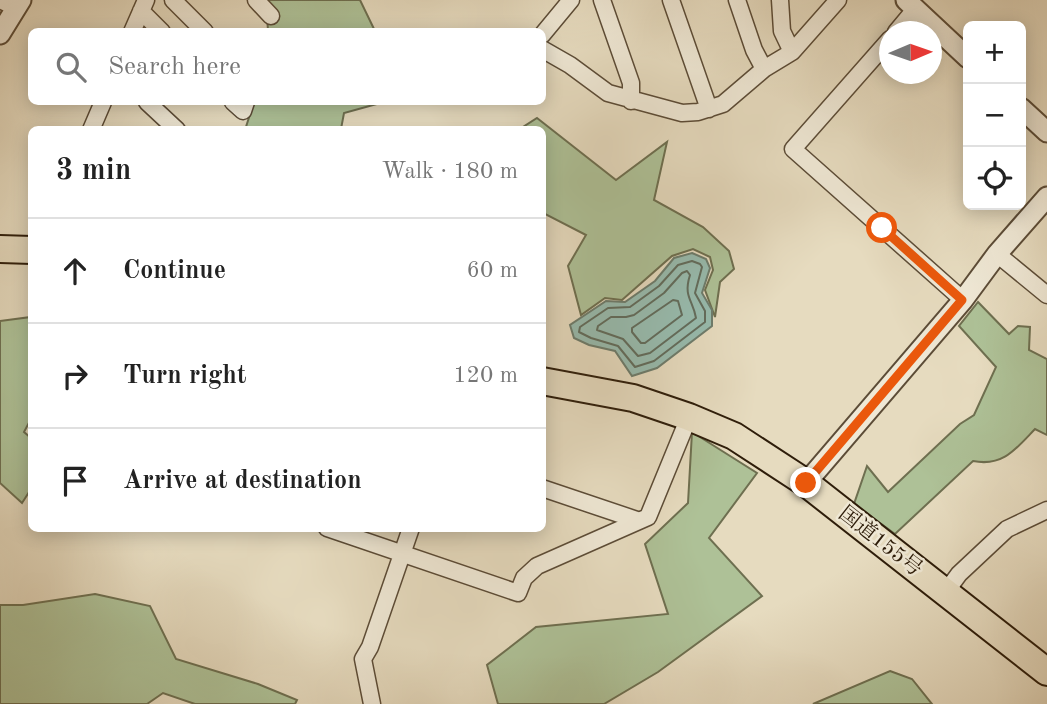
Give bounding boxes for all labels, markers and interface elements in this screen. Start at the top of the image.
north arrow [879,21,942,84]
map controls [963,21,1026,210]
button: + [963,21,1026,84]
search box [28,28,546,105]
icon: search [52,48,90,86]
text: Search here [108,54,241,80]
button: − [963,84,1026,147]
button: locate [963,147,1026,210]
text: 3 min [56,156,131,186]
text: Walk · 180 m [382,160,518,183]
route start [866,212,897,243]
icon: ahead [56,252,94,290]
text: Continue [123,258,226,284]
text: 60 m [467,259,518,282]
icon: right [56,357,94,395]
text: Turn right [123,363,246,389]
text: 120 m [453,364,518,387]
icon: arrive [56,462,94,500]
route end [790,467,821,498]
text: Arrive at destination [123,468,362,494]
street label: 国道155号 [834,502,927,581]

